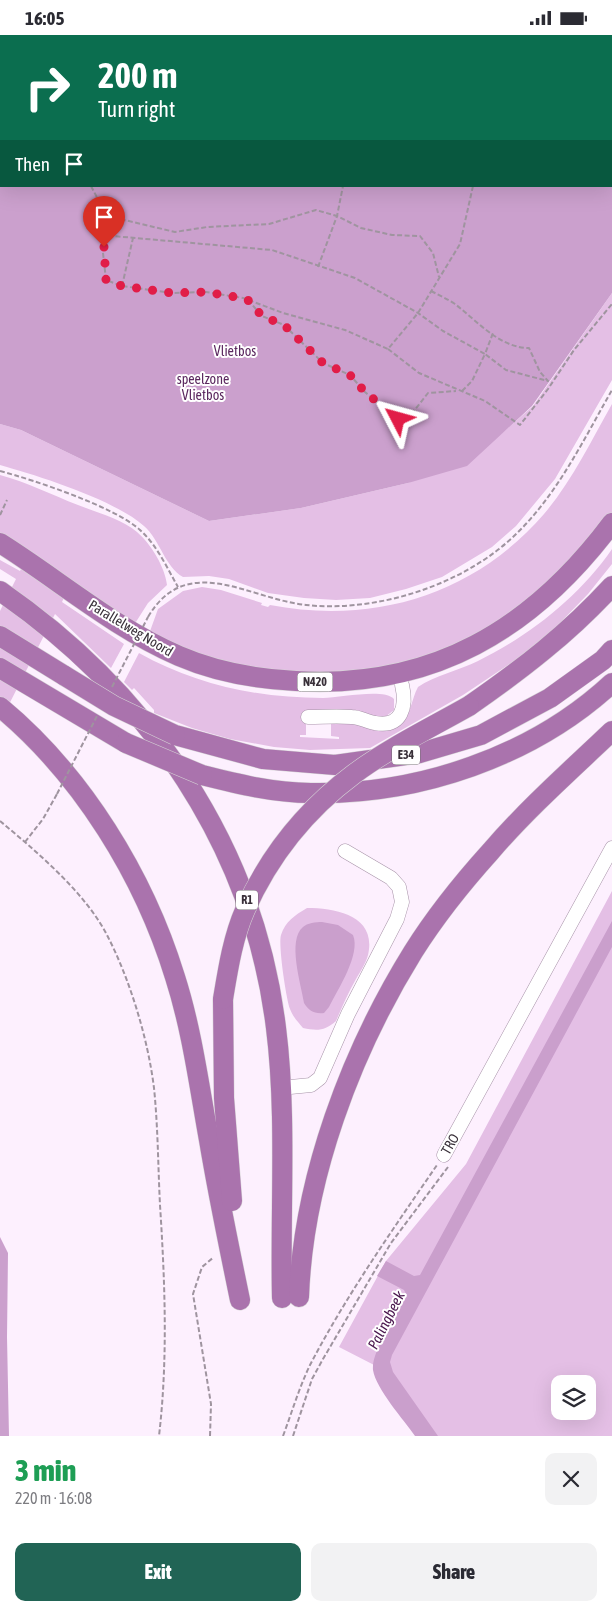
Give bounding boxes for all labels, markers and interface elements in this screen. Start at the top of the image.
text: 16:05 [25,7,64,29]
icon: right [15,55,80,120]
text: 200 m [98,55,177,95]
text: Turn right [98,96,175,122]
icon: arrive [60,150,88,178]
text: Then [15,153,50,175]
pin [83,196,125,247]
icon: arrive [90,203,118,231]
park label: Vlietbos [214,343,256,359]
park label: speelzone Vlietbos [177,371,229,403]
position arrow [371,392,423,444]
street label: Parallelweg Noord [86,597,176,659]
road number: N420 [298,673,332,691]
road number: E34 [392,745,420,765]
road number: R1 [236,891,258,909]
street label: TRO [438,1131,462,1157]
water label: Palingbeek [364,1288,408,1352]
map controls [551,1375,596,1420]
button: layers [551,1375,596,1420]
text: 3 min [15,1453,76,1487]
button: close [545,1453,597,1505]
text: 220 m · 16:08 [15,1489,92,1507]
button: Exit [15,1543,301,1601]
button: Share [311,1543,597,1601]

